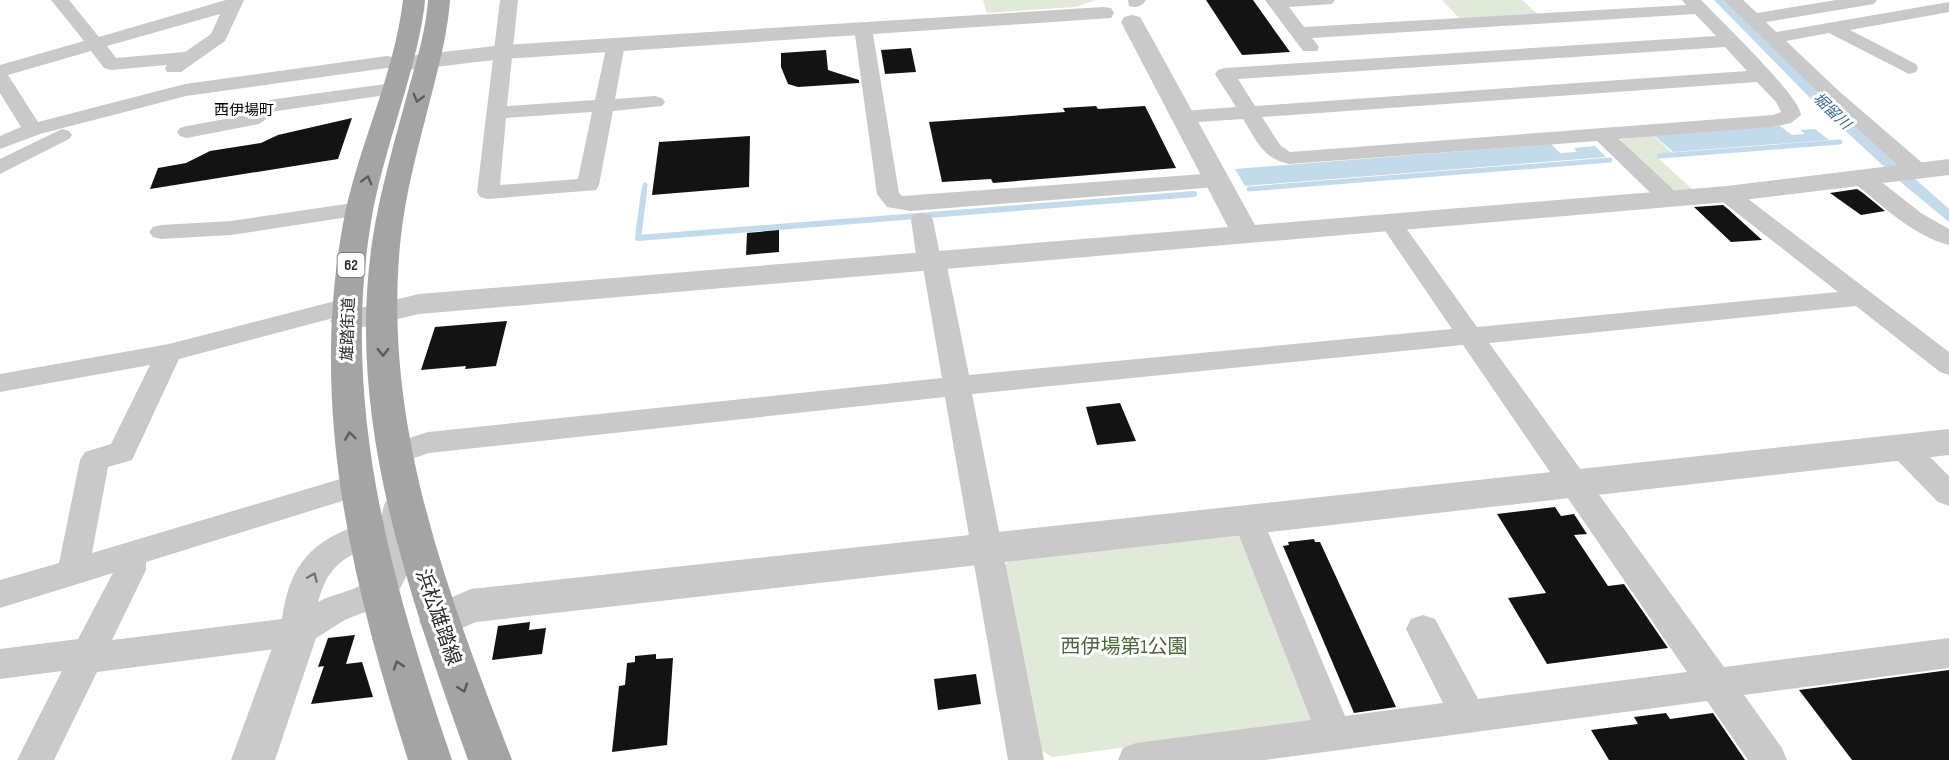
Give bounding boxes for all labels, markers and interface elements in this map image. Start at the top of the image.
water label: 堀留川 [1809,89,1856,135]
one-way arrow [413,93,426,103]
district label: 西伊場町 [214,101,274,120]
one-way arrow [360,175,372,186]
road number: 62 [338,253,364,277]
street label: 雄踏街道 [338,297,359,361]
one-way arrow [377,348,389,357]
one-way arrow [345,432,357,441]
street label: 浜松雄踏線 [410,566,466,669]
one-way arrow [306,572,318,583]
park label: 西伊場第1公園 [1061,635,1188,659]
one-way arrow [393,660,405,671]
one-way arrow [456,682,468,693]

